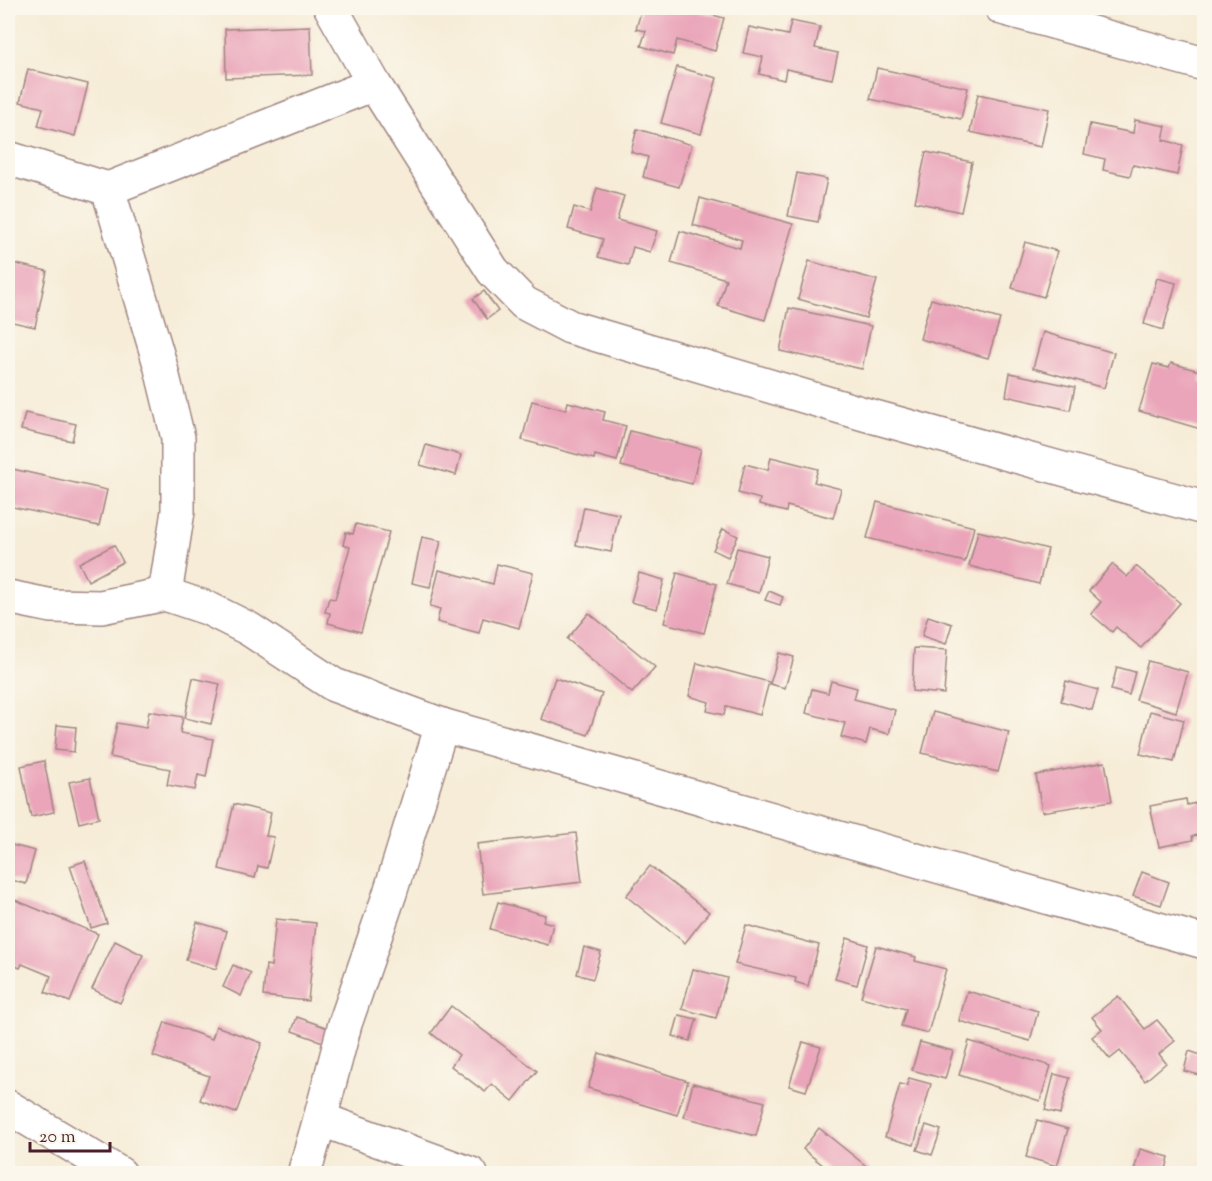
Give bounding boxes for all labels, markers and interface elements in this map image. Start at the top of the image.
scale bar [30,1115,110,1153]
text: 20 m [39,1125,76,1151]

